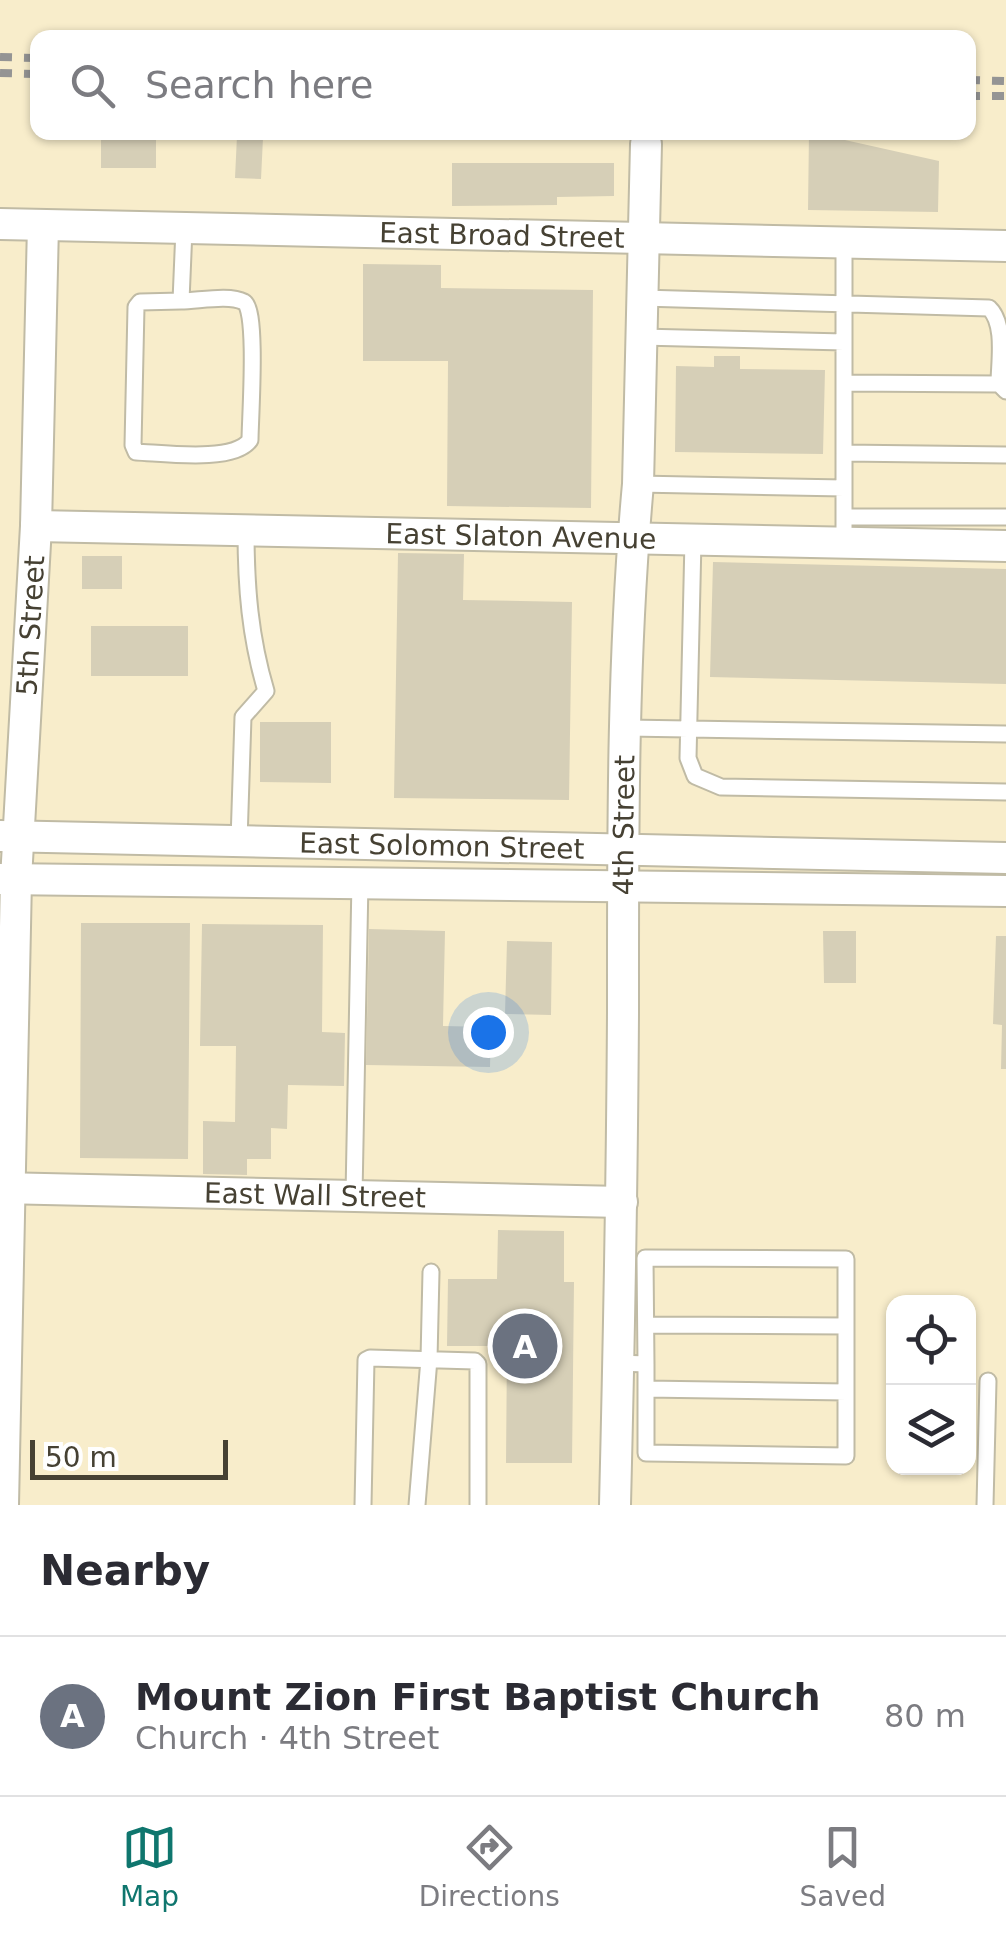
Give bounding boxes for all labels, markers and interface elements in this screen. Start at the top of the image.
search box [30,30,976,140]
icon: search [65,58,120,113]
text: Search here [145,63,373,107]
street label: East Broad Street [379,216,625,254]
street label: East Slaton Avenue [385,517,657,555]
street label: 5th Street [10,554,51,697]
street label: 4th Street [607,754,641,895]
street label: East Solomon Street [299,826,585,865]
your location [463,1007,514,1058]
street label: East Wall Street [204,1176,426,1214]
map controls [886,1295,976,1475]
button: locate [886,1295,976,1385]
pin: A [492,1308,558,1384]
button: layers [886,1385,976,1475]
scale bar [30,1435,228,1480]
text: 50 m [45,1441,117,1474]
text: Nearby [40,1546,210,1595]
text: Mount Zion First Baptist Church [135,1675,820,1719]
text: A [60,1697,85,1735]
text: 80 m [884,1697,966,1735]
text: Church · 4th Street [135,1719,439,1757]
tab: Map [120,1820,179,1913]
tab: Directions [419,1820,560,1913]
tab: Saved [800,1820,886,1913]

